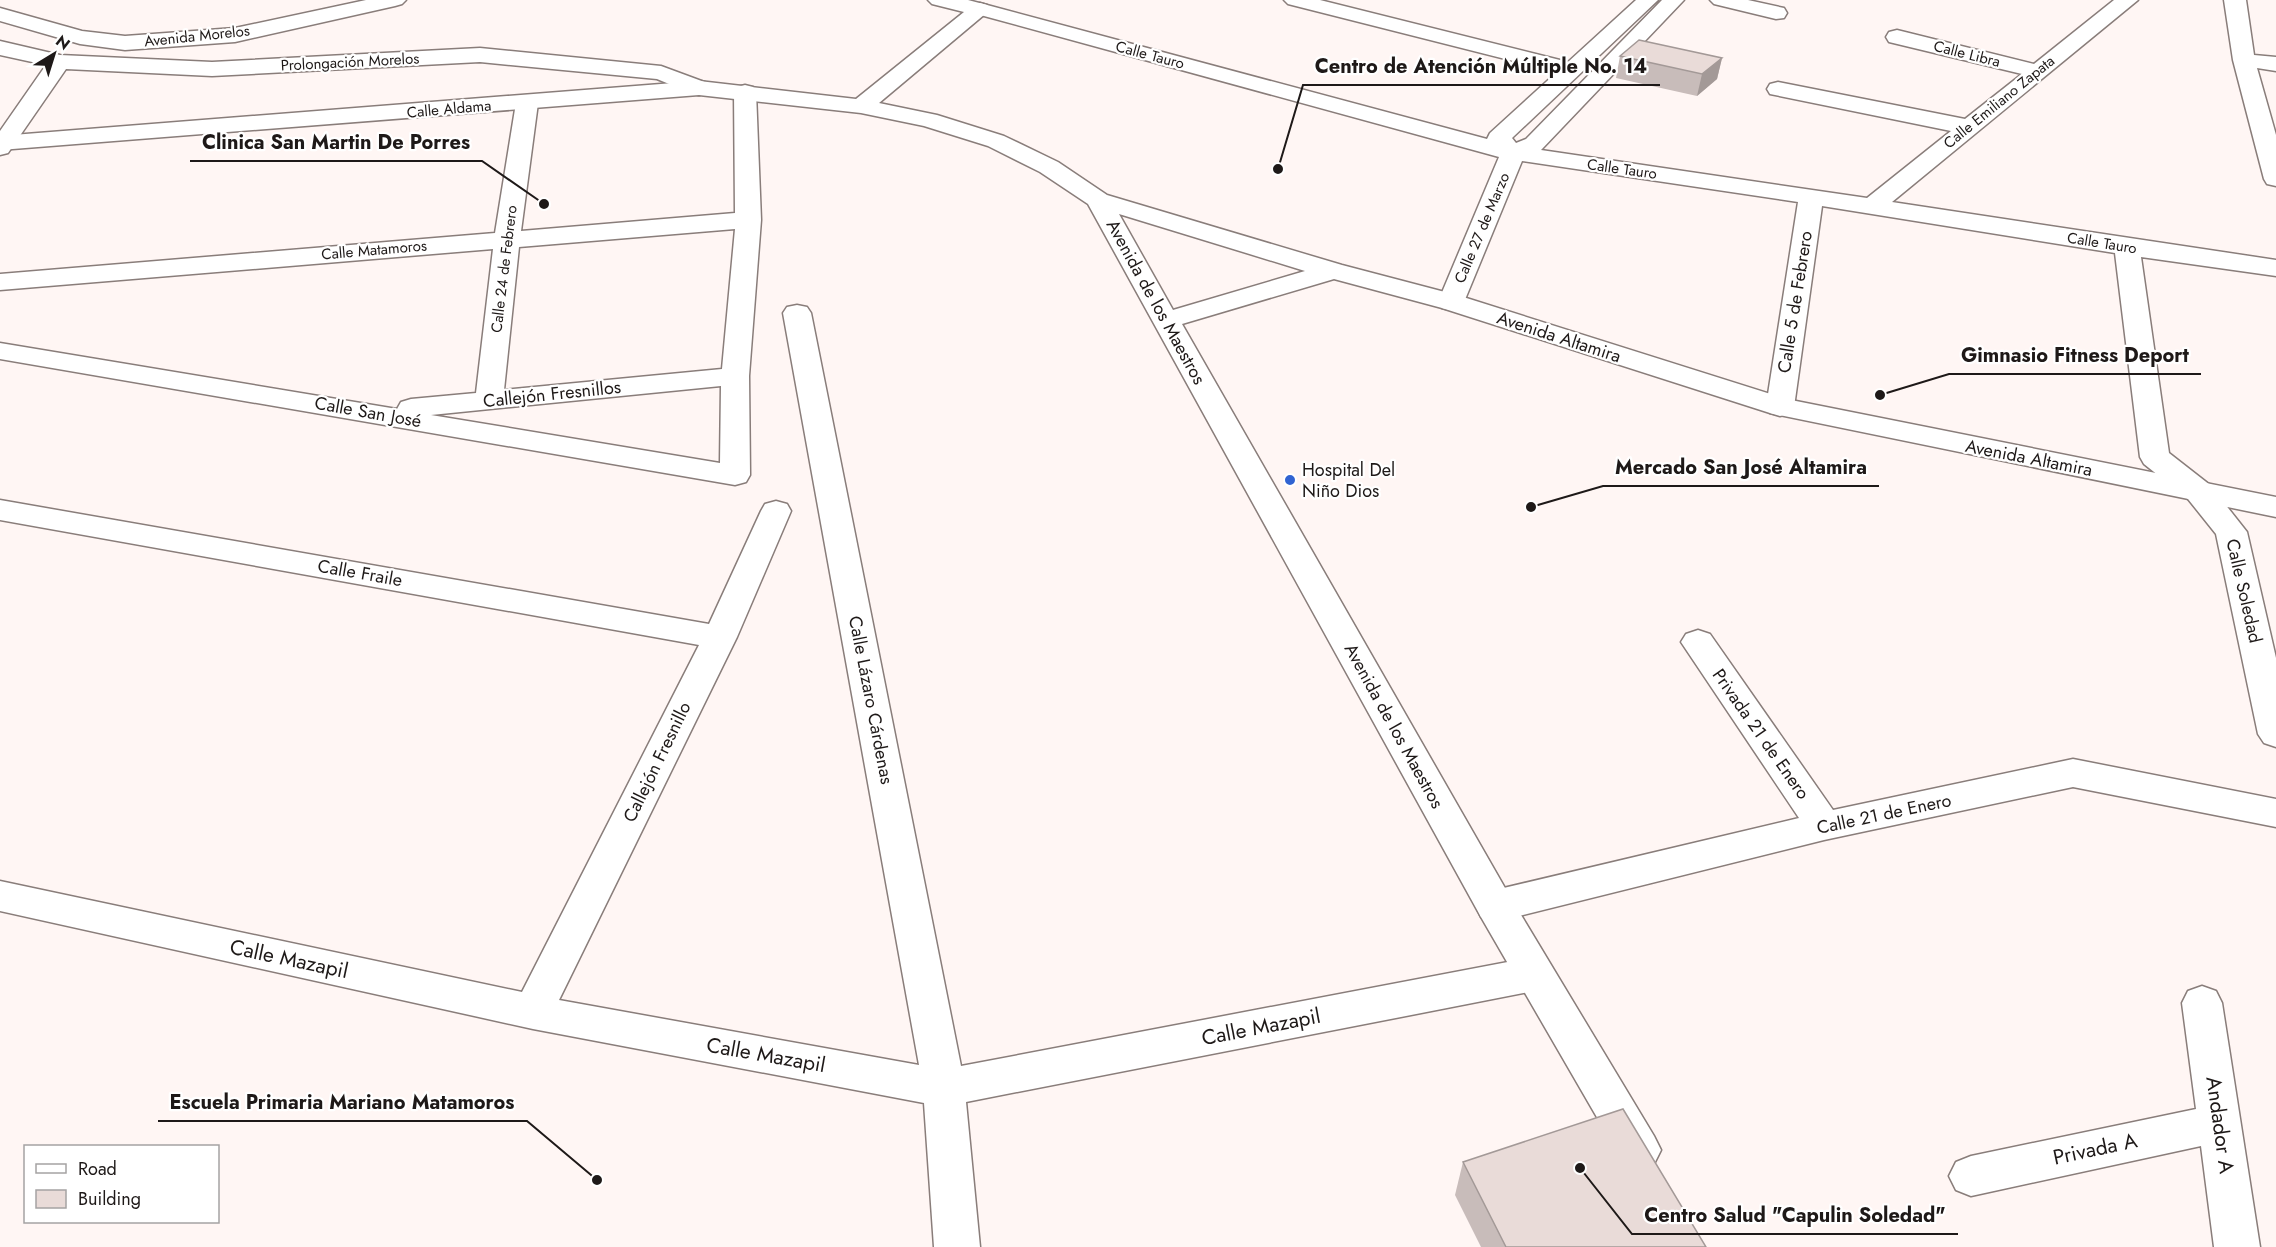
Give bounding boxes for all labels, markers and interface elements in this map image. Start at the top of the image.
street label: Avenida Morelos [143,20,251,52]
north arrow [24,24,84,84]
text: N [51,30,75,56]
street label: Calle Tauro [1113,35,1187,75]
street label: Calle Libra [1931,35,2003,73]
street label: Prolongación Morelos [280,47,420,77]
callout: Centro de Atención Múltiple No. 14 [1303,47,1660,85]
street label: Calle Emiliano Zapata [1939,50,2059,154]
text: Centro de Atención Múltiple No. 14 [1315,52,1647,81]
street label: Calle Aldama [406,94,492,124]
callout: Clinica San Martin De Porres [190,123,482,161]
text: Clinica San Martin De Porres [202,128,470,157]
street label: Calle Tauro [1586,153,1658,185]
street label: Calle 27 de Marzo [1449,169,1515,287]
street label: Calle 24 de Febrero [485,204,523,334]
street label: Avenida de los Maestros [1100,215,1212,389]
street label: Calle Tauro [2066,227,2138,259]
street label: Calle 5 de Febrero [1771,229,1819,375]
street label: Calle Matamoros [320,234,428,266]
street label: Avenida Altamira [1494,305,1624,369]
callout: Gimnasio Fitness Deport [1949,336,2201,374]
text: Gimnasio Fitness Deport [1961,341,2190,370]
street label: Callejón Fresnillos [482,374,622,414]
street label: Calle San José [313,390,423,434]
street label: Avenida Altamira [1963,433,2095,483]
callout: Mercado San José Altamira [1603,448,1879,486]
text: Mercado San José Altamira [1615,453,1867,482]
place label: Hospital Del Niño Dios [1302,457,1395,504]
marker: Hospital Del Niño Dios [1283,473,1297,487]
street label: Calle Soledad [2219,536,2269,646]
street label: Calle Fraile [316,553,404,593]
street label: Calle Lázaro Cárdenas [842,614,900,786]
street label: Avenida de los Maestros [1338,639,1450,813]
street label: Privada 21 de Enero [1706,663,1816,805]
street label: Callejón Fresnillo [617,697,697,827]
street label: Calle 21 de Enero [1814,787,1954,841]
street label: Calle Mazapil [227,932,351,986]
street label: Calle Mazapil [1199,1001,1323,1053]
street label: Calle Mazapil [704,1030,828,1080]
street label: Andador A [2198,1075,2242,1176]
callout: Escuela Primaria Mariano Matamoros [158,1083,527,1121]
text: Escuela Primaria Mariano Matamoros [170,1088,514,1117]
street label: Privada A [2050,1125,2140,1173]
legend [24,1145,219,1223]
text: Road [78,1156,117,1182]
text: Building [78,1186,141,1212]
callout: Centro Salud "Capulin Soledad" [1632,1196,1958,1234]
text: Centro Salud "Capulin Soledad" [1644,1201,1946,1230]

